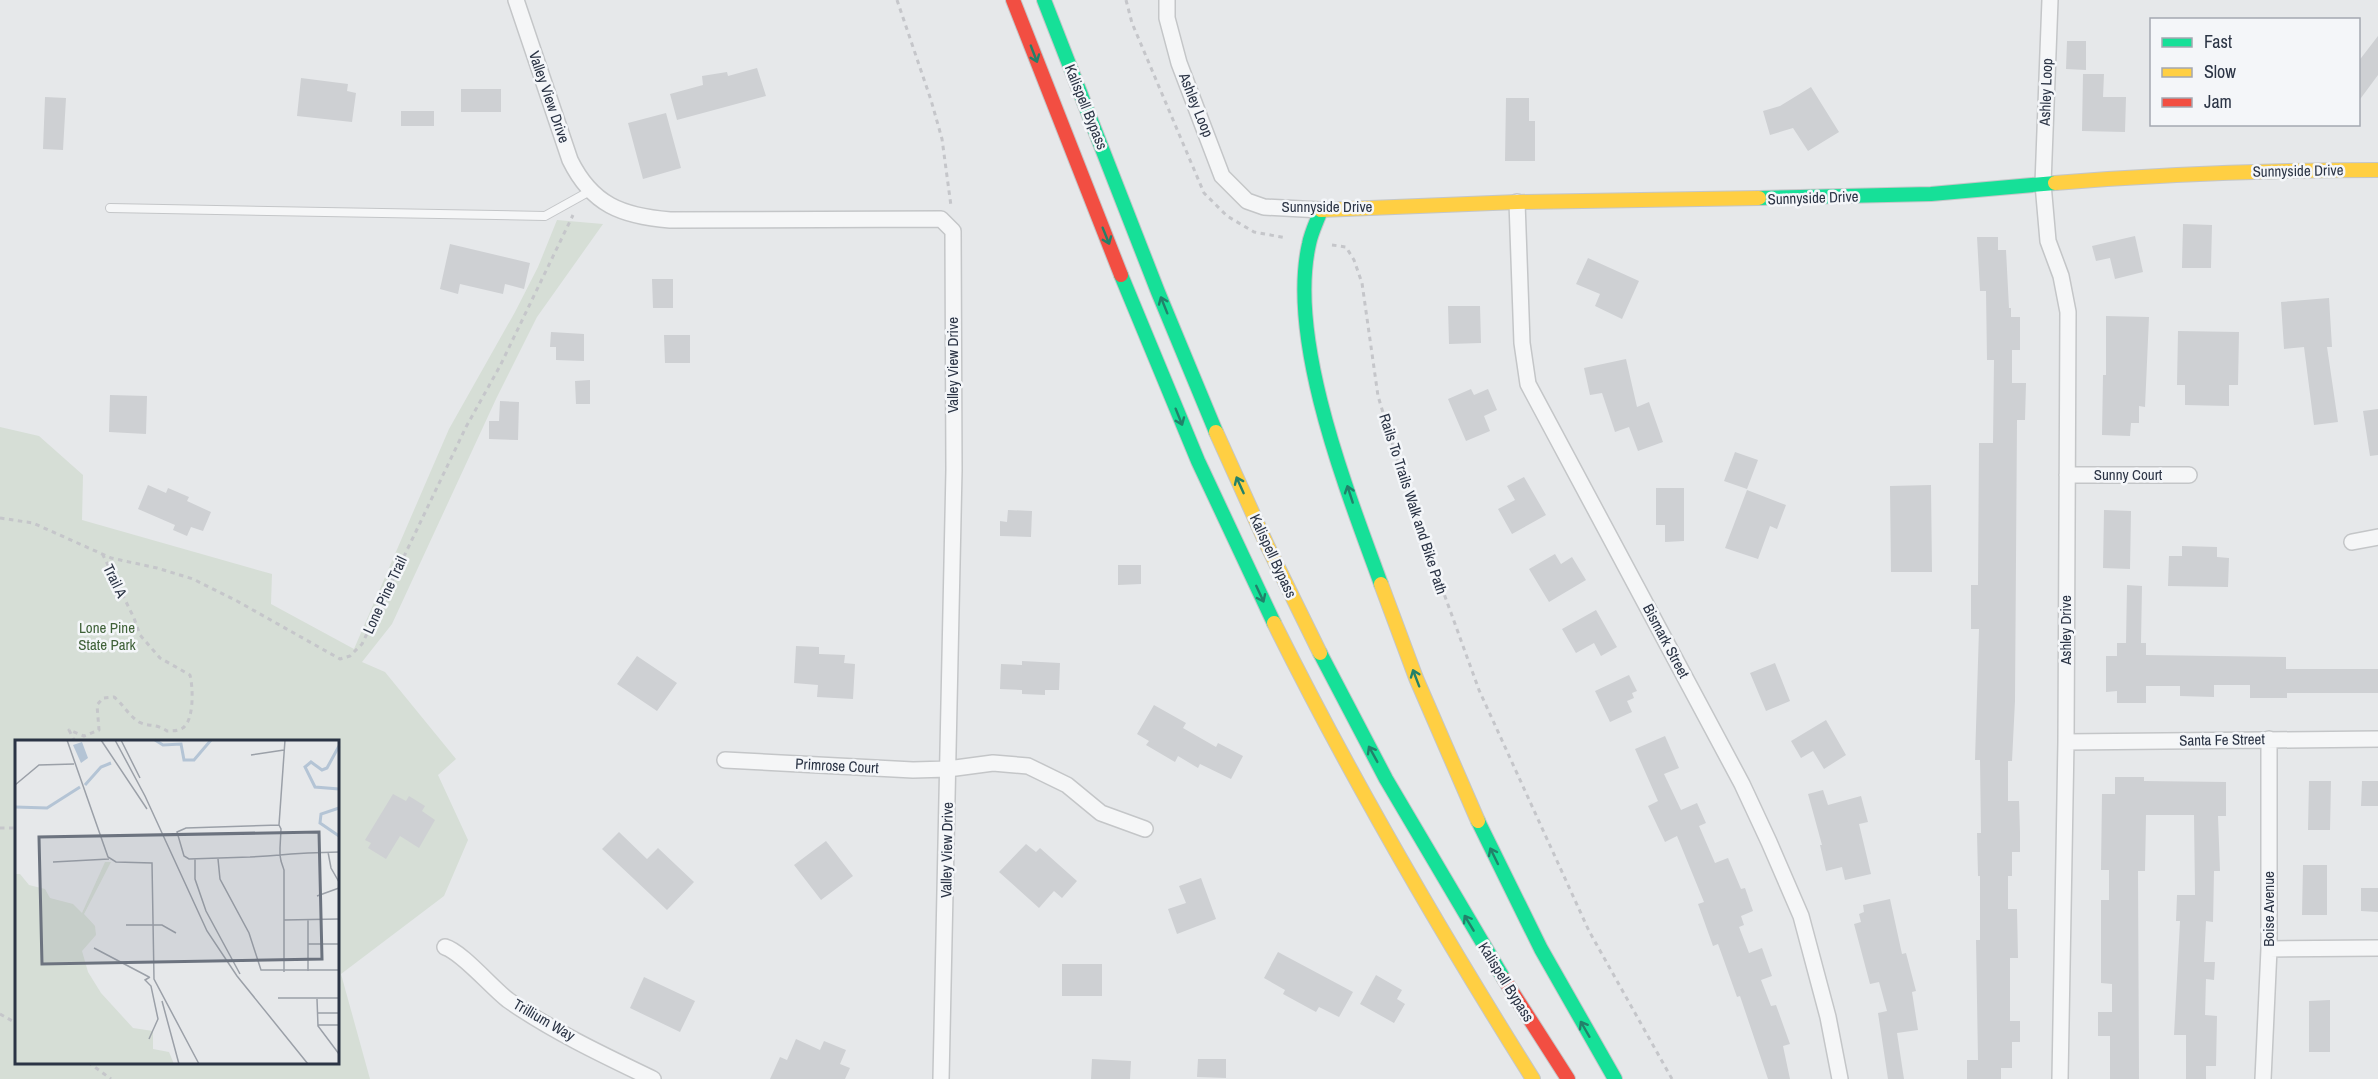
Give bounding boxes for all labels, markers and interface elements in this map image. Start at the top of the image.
legend [2150,18,2360,126]
text: Fast [2204,29,2232,54]
one-way arrow [1030,45,1041,63]
street label: Valley View Drive [524,48,575,146]
street label: Ashley Loop [2034,58,2057,127]
text: Slow [2204,59,2236,84]
street label: Kalispell Bypass [1060,61,1113,153]
street label: Ashley Loop [1174,69,1219,140]
text: Jam [2204,89,2232,114]
street label: Sunnyside Drive [2252,159,2344,182]
street label: Sunnyside Drive [1767,185,1859,210]
street label: Sunnyside Drive [1282,196,1373,217]
one-way arrow [1102,226,1113,244]
one-way arrow [1158,296,1169,315]
street label: Valley View Drive [942,317,963,413]
one-way arrow [1174,407,1185,425]
street label: Rails To Trails Walk and Bike Path [1374,411,1453,597]
street label: Sunny Court [2094,464,2163,485]
one-way arrow [1233,477,1245,495]
one-way arrow [1343,485,1354,504]
street label: Kalispell Bypass [1245,510,1302,601]
street label: Lone Pine Trail [357,553,412,637]
street label: Trail A [98,560,133,602]
one-way arrow [1254,585,1266,603]
street label: Ashley Drive [2055,595,2076,666]
street label: Bismark Street [1638,600,1695,682]
park label: Lone Pine State Park [78,617,137,655]
one-way arrow [1409,669,1420,688]
street label: Santa Fe Street [2179,728,2266,751]
inset map [15,740,339,1064]
one-way arrow [1367,746,1379,763]
street label: Primrose Court [795,753,880,778]
street label: Valley View Drive [935,802,958,898]
one-way arrow [1487,848,1499,866]
street label: Boise Avenue [2258,871,2279,947]
one-way arrow [1463,915,1475,932]
street label: Kalispell Bypass [1474,938,1539,1026]
street label: Trillium Way [510,993,580,1046]
one-way arrow [1579,1020,1591,1037]

